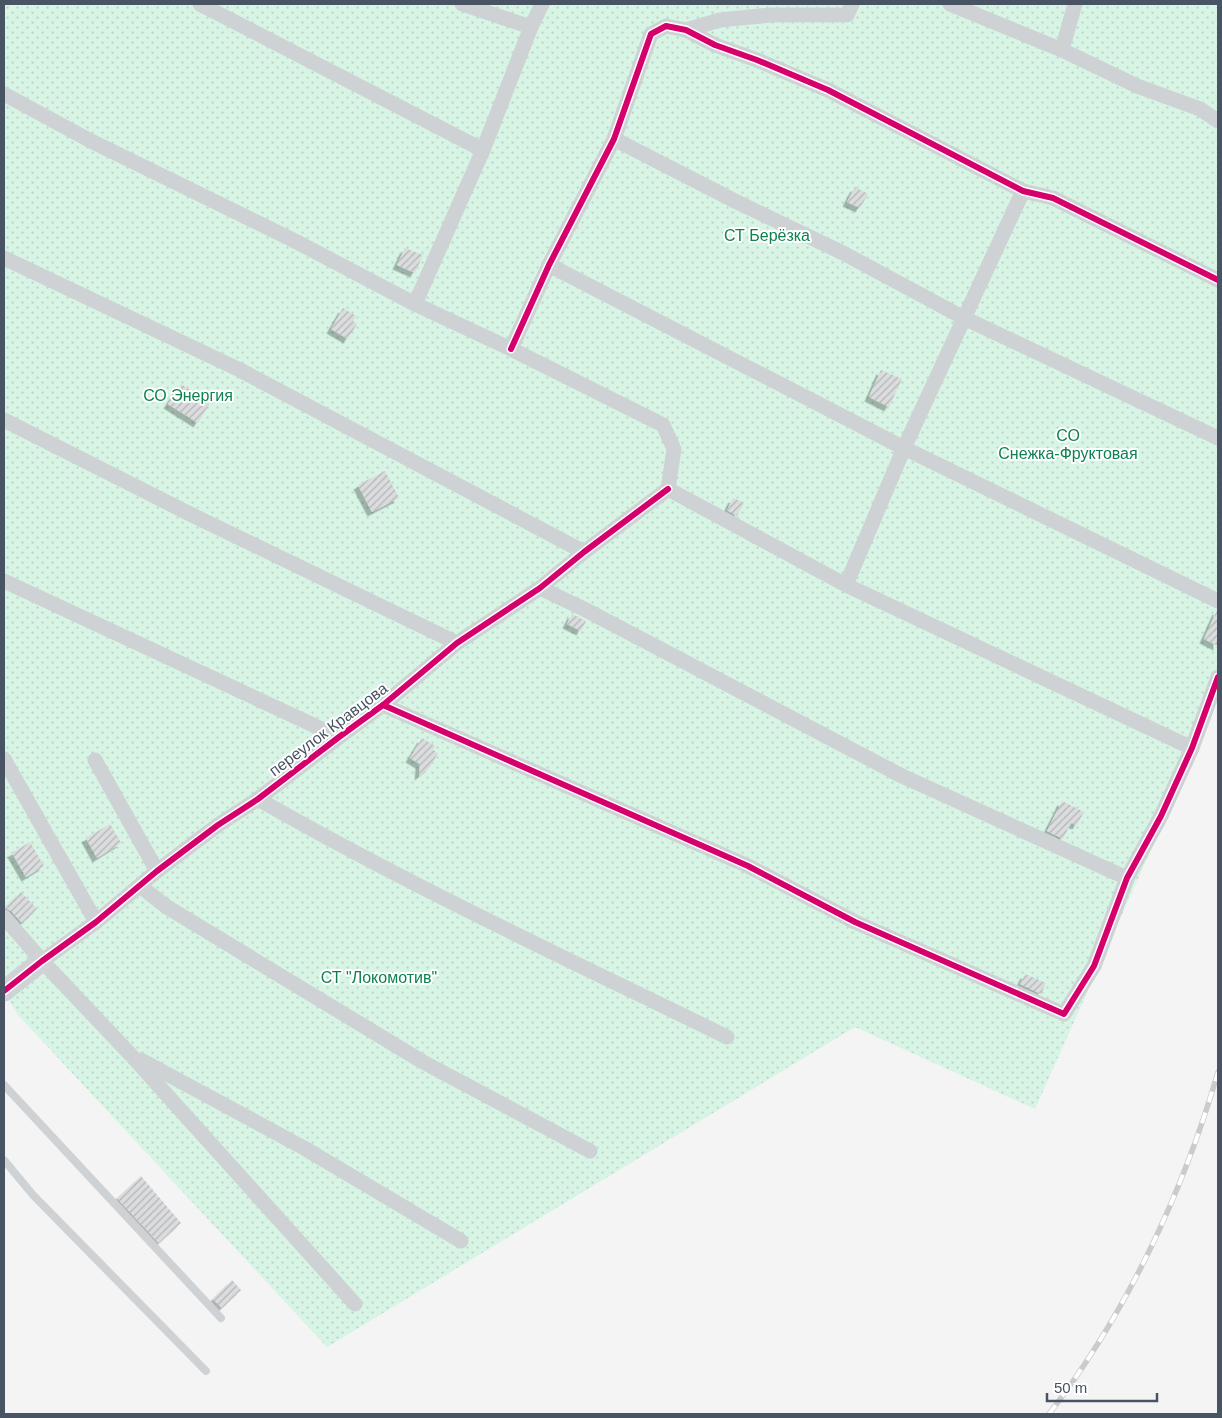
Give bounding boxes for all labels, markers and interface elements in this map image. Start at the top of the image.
park label: СТ Берёзка [724,227,810,244]
park label: СО Энергия [143,387,233,404]
park label: СО Снежка-Фруктовая [998,427,1138,462]
street label: переулок Кравцова [266,679,391,779]
park label: СТ "Локомотив" [321,969,437,986]
scale bar [1047,1370,1157,1402]
text: 50 m [1054,1379,1087,1396]

